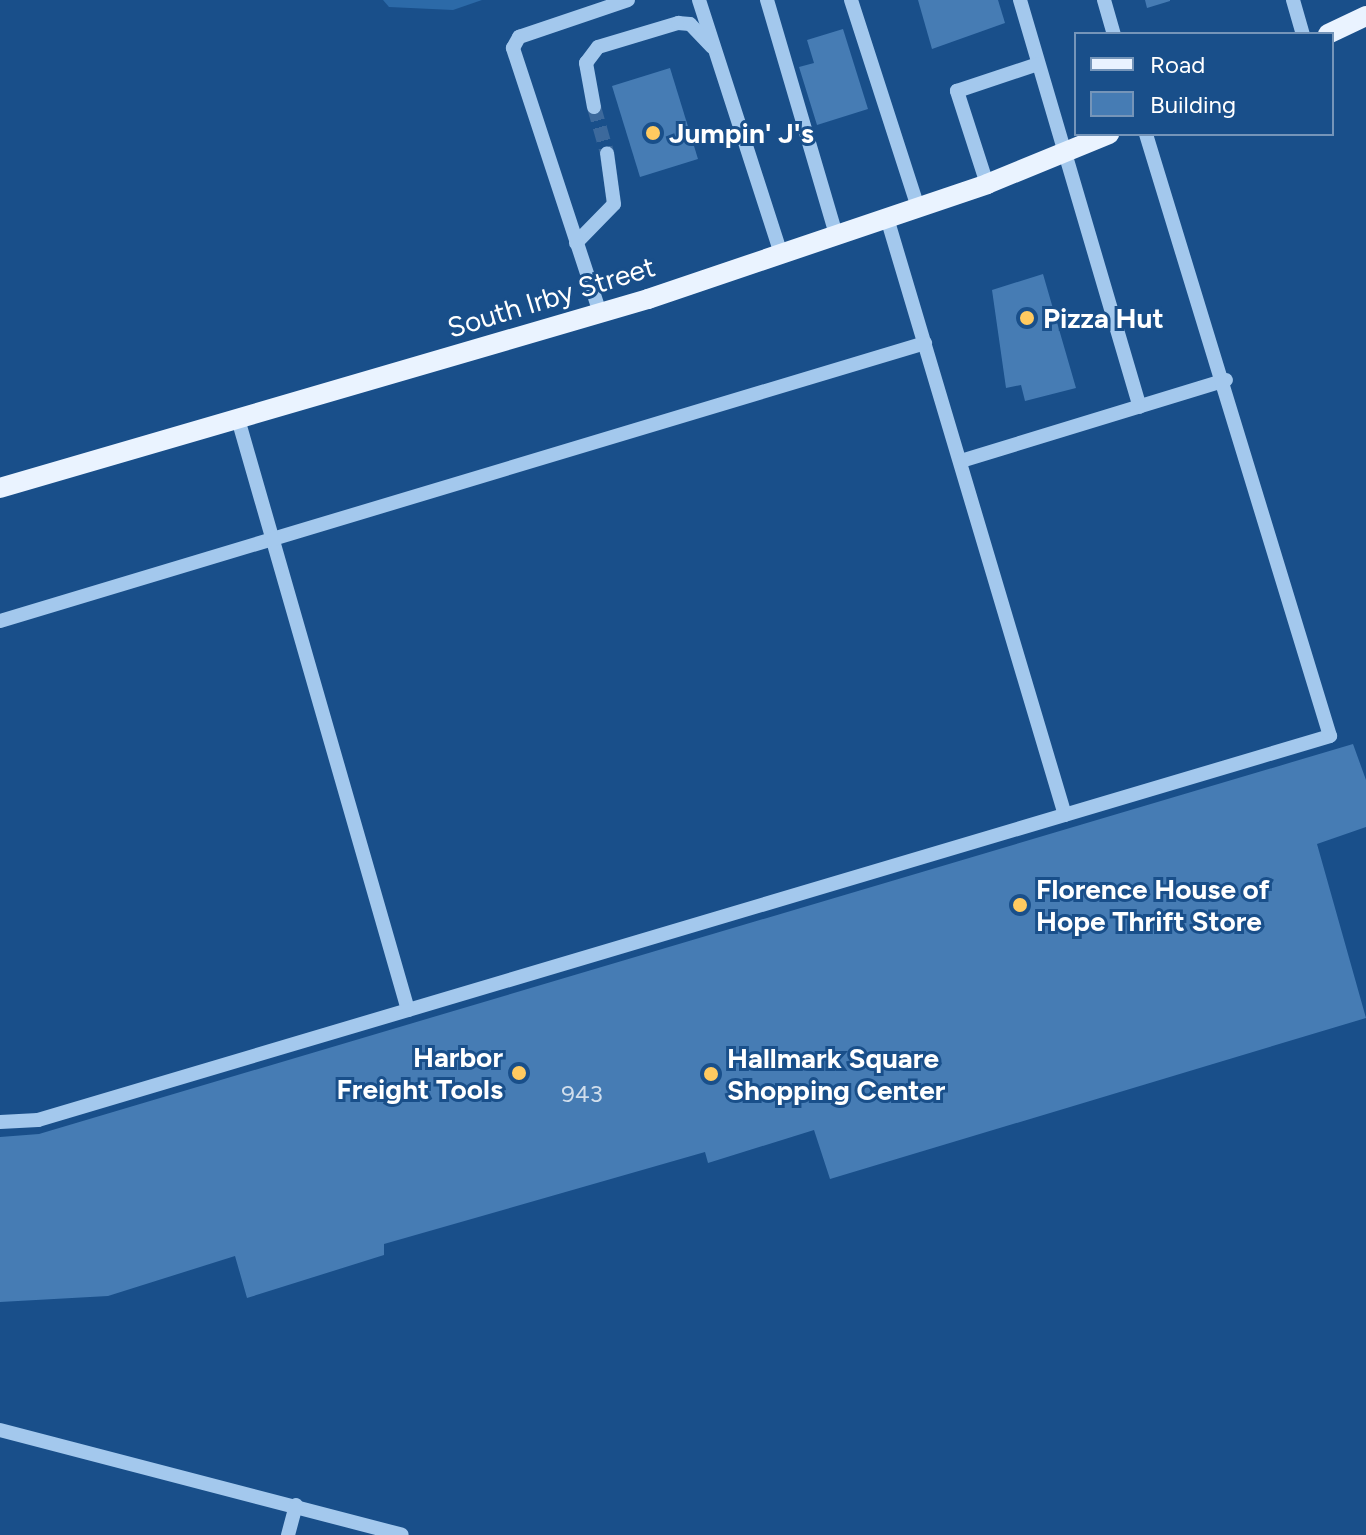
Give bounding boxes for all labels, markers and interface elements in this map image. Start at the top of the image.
legend [1074,32,1334,136]
text: Road [1150,50,1205,79]
text: Building [1150,90,1236,119]
place label: Jumpin' J's [669,116,814,150]
marker: Jumpin' J's [644,124,662,142]
street label: South Irby Street [443,249,659,345]
place label: Pizza Hut [1043,301,1164,335]
marker: Pizza Hut [1018,309,1036,327]
place label: Florence House of Hope Thrift Store [1036,872,1270,938]
marker: Florence House of Hope Thrift Store [1011,896,1029,914]
place label: Harbor Freight Tools [337,1040,503,1106]
place label: Hallmark Square Shopping Center [727,1041,945,1107]
marker: Harbor Freight Tools [510,1064,528,1082]
marker: Hallmark Square Shopping Center [702,1065,720,1083]
house number: 943 [561,1080,603,1108]

